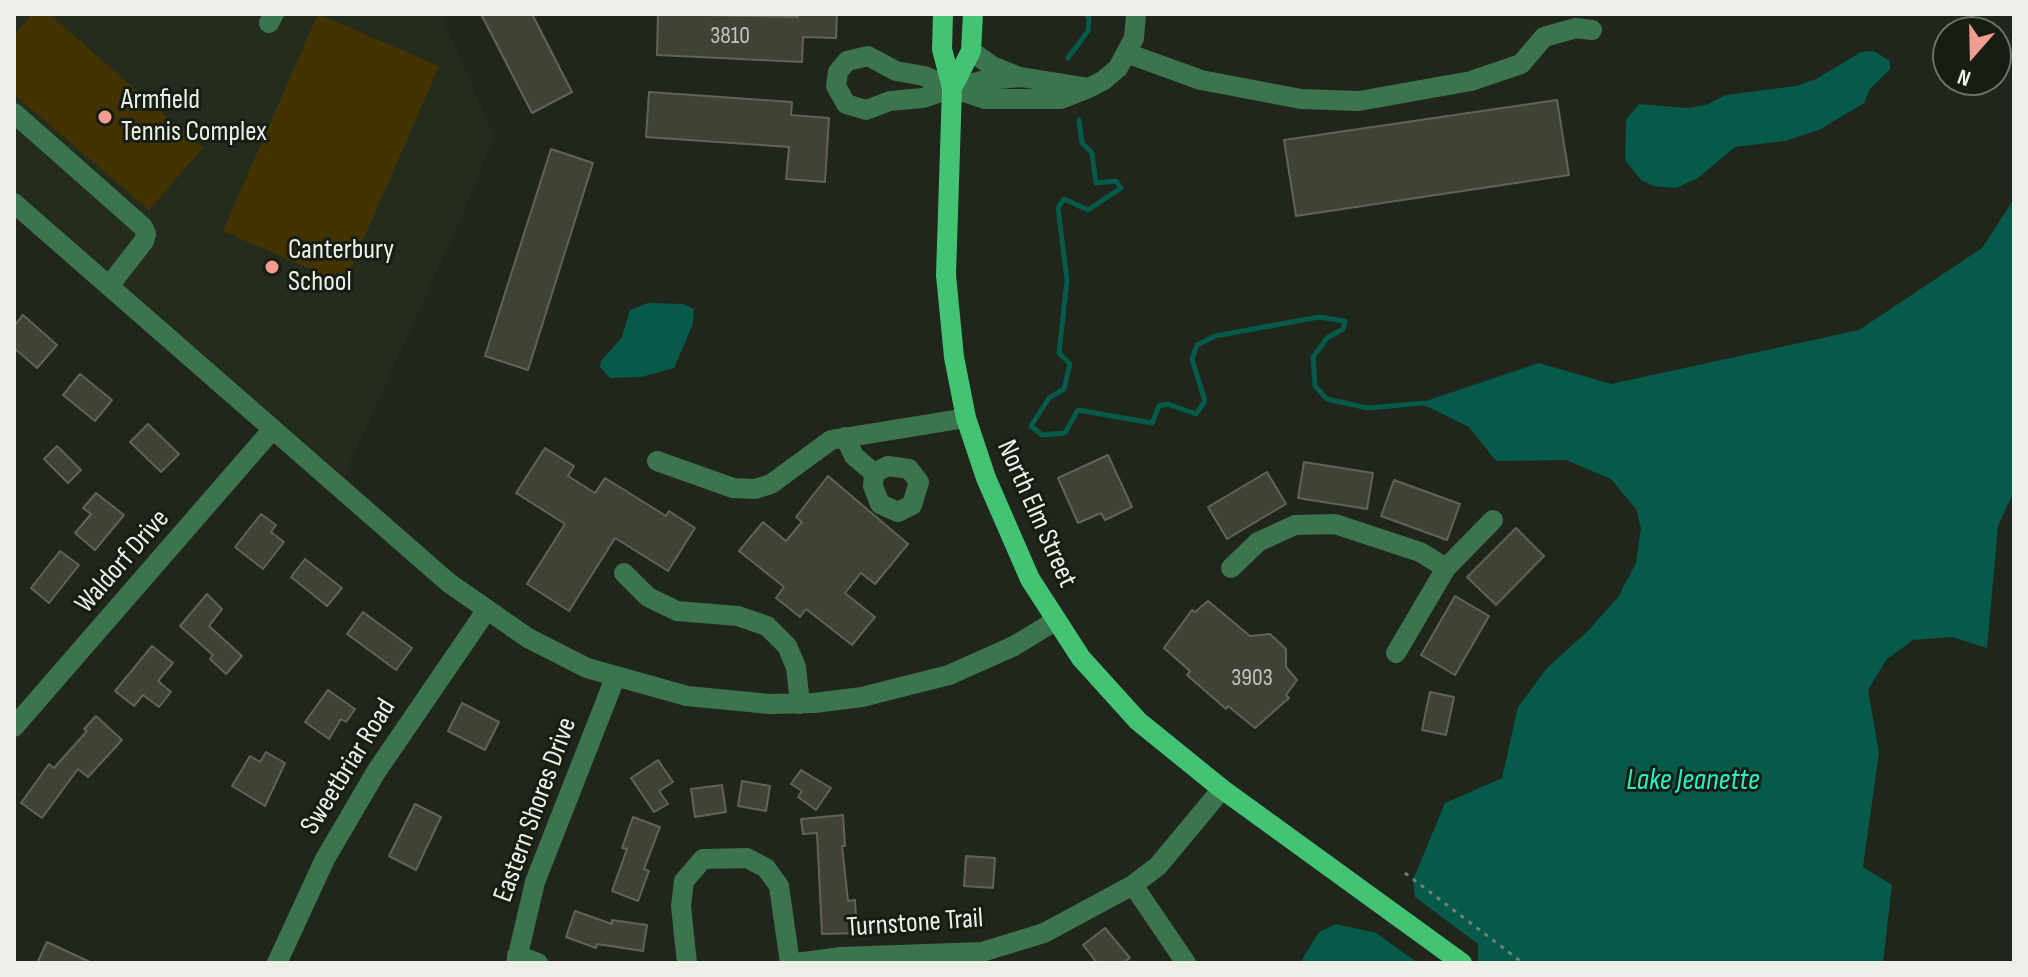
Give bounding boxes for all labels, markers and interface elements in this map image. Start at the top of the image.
north arrow [1932,16,2012,96]
house number: 3810 [710,23,750,51]
text: N [1954,62,1974,92]
place label: Armfield Tennis Complex [121,84,267,150]
marker: Armfield Tennis Complex [96,108,114,126]
place label: Canterbury School [288,234,394,300]
marker: Canterbury School [263,258,281,276]
street label: North Elm Street [989,435,1083,593]
street label: Waldorf Drive [69,503,177,621]
house number: 3903 [1231,665,1273,693]
street label: Sweetbriar Road [294,693,404,841]
street label: Eastern Shores Drive [487,713,585,907]
water label: Lake Jeanette [1626,763,1760,799]
street label: Turnstone Trail [846,902,984,946]

